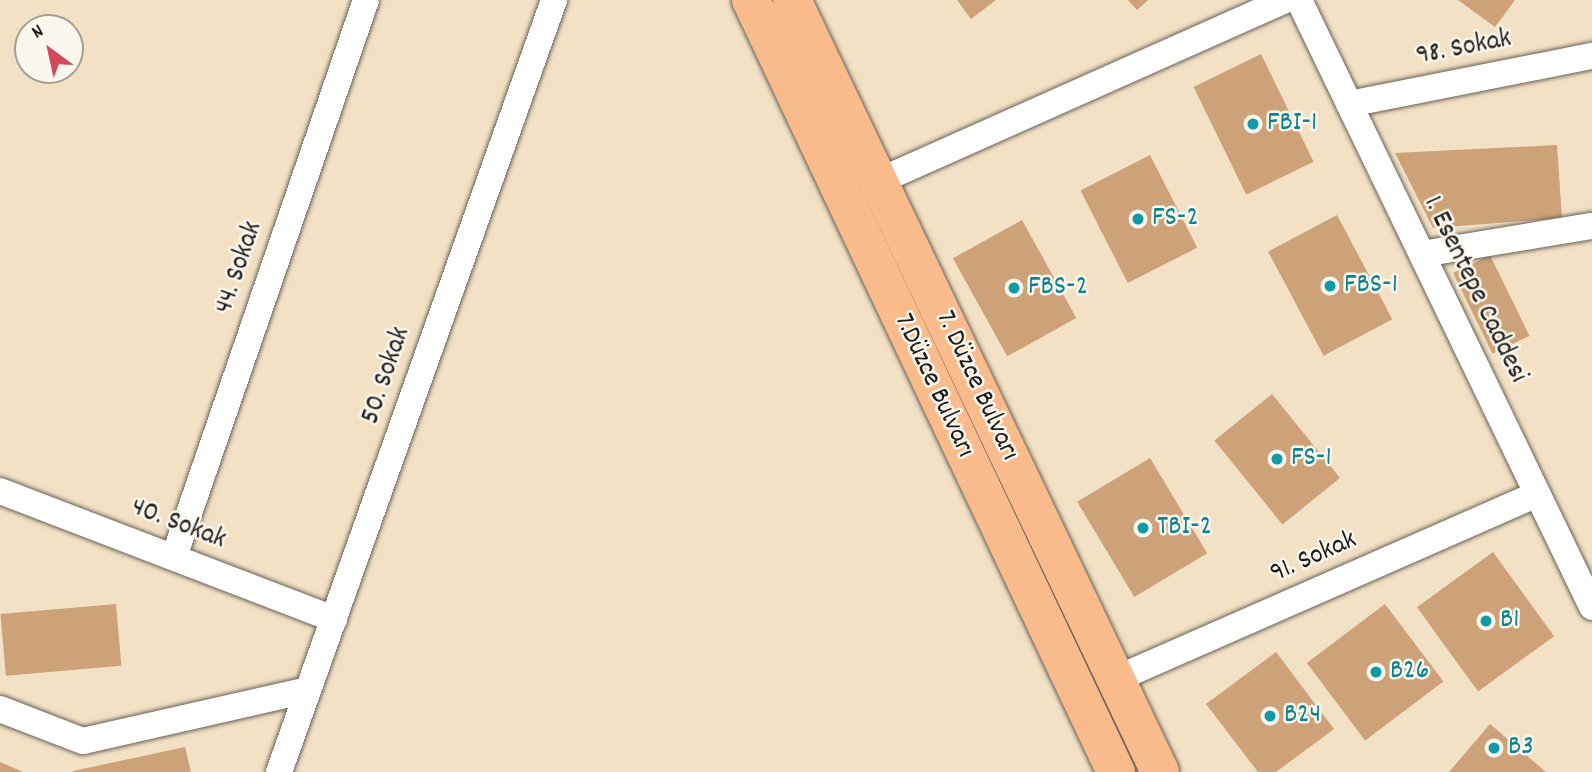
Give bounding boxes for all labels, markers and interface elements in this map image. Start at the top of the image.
north arrow [14,14,84,84]
text: N [27,19,50,47]
street label: 98. Sokak [1414,23,1514,75]
place label: FBI-1 [1267,107,1317,141]
marker: FBI-1 [1245,116,1261,132]
street label: 1. Esentepe Caddesi [1414,191,1534,389]
place label: FS-2 [1152,202,1199,236]
marker: FS-2 [1130,211,1146,227]
street label: 44. Sokak [209,218,271,318]
place label: FBS-1 [1344,269,1398,303]
place label: FBS-2 [1028,271,1088,305]
marker: FBS-1 [1322,278,1338,294]
marker: FBS-2 [1006,280,1022,296]
street label: 7. Düzce Bulvarı [927,306,1025,466]
street label: 7.Düzce Bulvarı [885,309,981,463]
street label: 50. Sokak [355,323,419,429]
place label: FS-1 [1291,442,1332,476]
marker: FS-1 [1269,451,1285,467]
street label: 40. Sokak [126,492,230,558]
place label: TBI-2 [1157,511,1212,545]
marker: TBI-2 [1135,520,1151,536]
street label: 91. Sokak [1266,524,1362,592]
place label: B1 [1500,604,1519,638]
marker: B1 [1478,613,1494,629]
place label: B26 [1390,655,1429,689]
marker: B26 [1368,664,1384,680]
place label: B24 [1284,699,1321,733]
marker: B24 [1262,708,1278,724]
place label: B3 [1508,731,1534,765]
marker: B3 [1486,740,1502,756]

